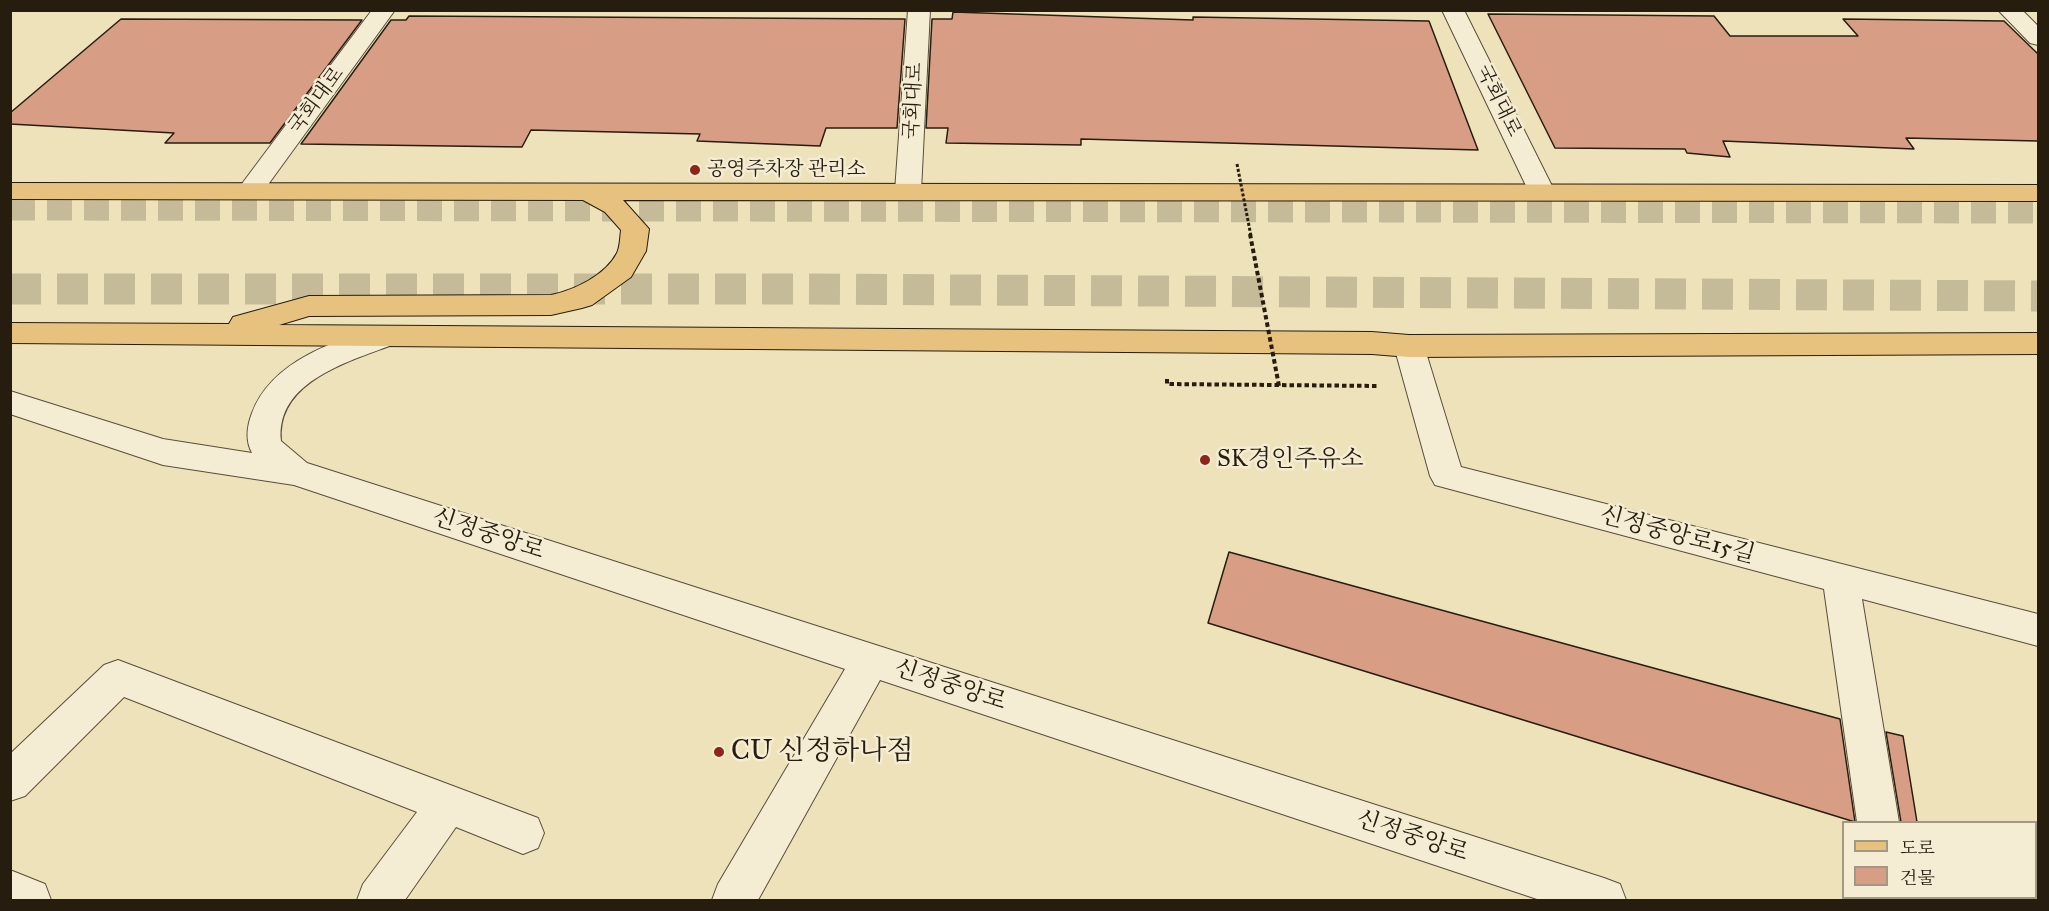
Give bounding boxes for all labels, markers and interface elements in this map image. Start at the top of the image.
street label: 국회대로 [1470,61,1526,141]
street label: 국회대로 [900,62,928,140]
street label: 국회대로 [284,63,350,139]
place label: 공영주차장 관리소 [707,158,866,182]
marker: 공영주차장 관리소 [688,163,702,177]
place label: SK경인주유소 [1217,446,1364,474]
marker: SK경인주유소 [1198,453,1212,467]
street label: 신정중앙로15길 [1596,501,1758,571]
street label: 신정중앙로 [428,503,548,567]
street label: 신정중앙로 [890,654,1010,718]
place label: CU 신정하나점 [731,735,913,769]
marker: CU 신정하나점 [712,745,726,759]
street label: 신정중앙로 [1352,805,1472,869]
legend [1842,821,2037,899]
text: 도로 [1900,837,1935,859]
text: 건물 [1900,867,1935,889]

